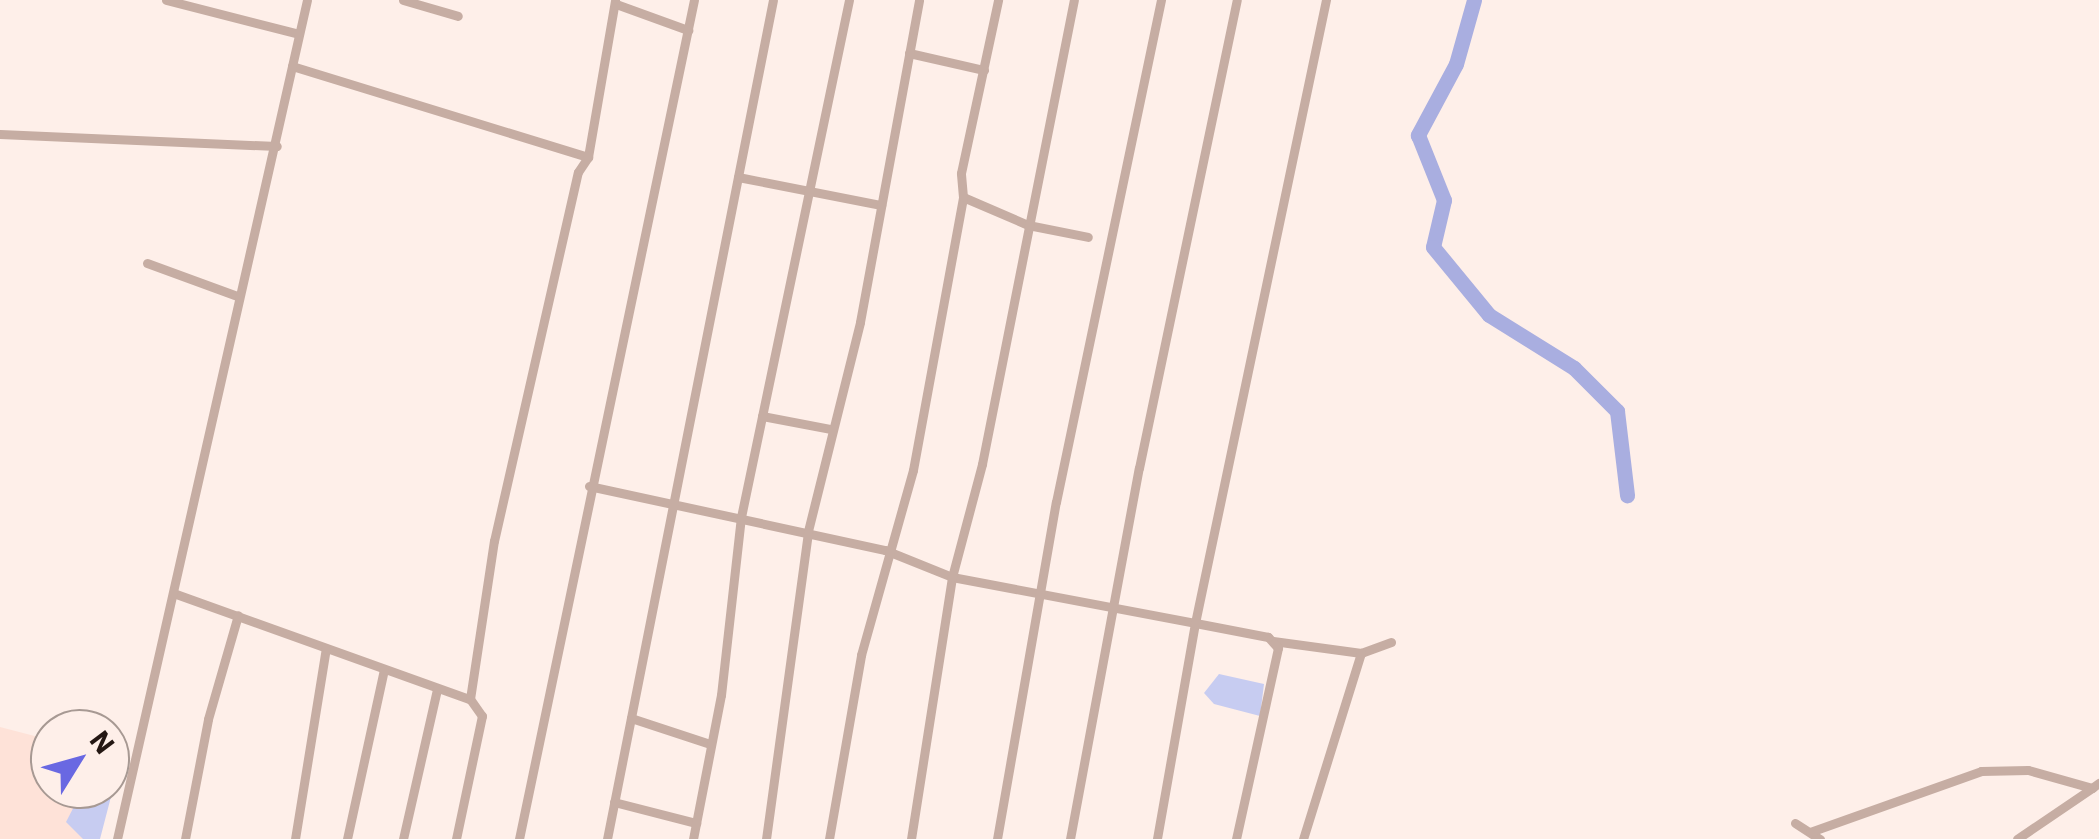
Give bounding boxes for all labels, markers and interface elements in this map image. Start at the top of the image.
north arrow [30,709,130,809]
text: N [82,723,124,761]

